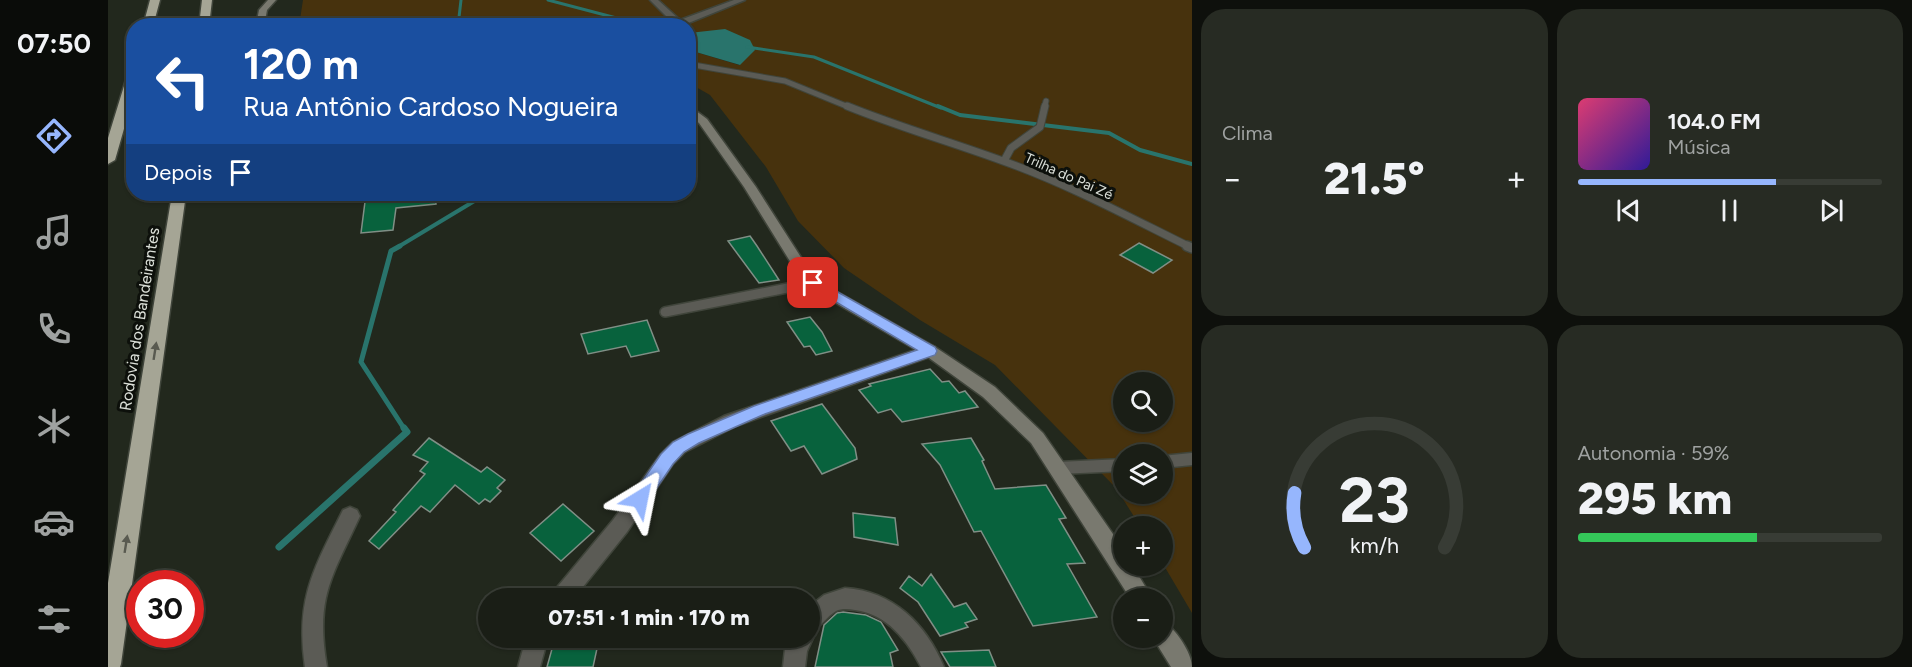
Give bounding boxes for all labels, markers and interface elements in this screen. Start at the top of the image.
text: 07:50 [17,27,91,60]
text: 120 m [243,39,359,90]
icon: left [144,42,222,120]
text: Rua Antônio Cardoso Nogueira [243,90,618,123]
text: 104.0 FM [1668,108,1761,135]
icon: directions [33,115,75,157]
text: Clima [1222,121,1273,145]
text: Música [1668,135,1731,159]
street label: Trilha do Pai Zé [1022,149,1116,204]
text: 21.5° [1324,151,1425,205]
icon: arrive [224,156,257,189]
text: Depois [144,159,212,186]
text: − [1222,159,1243,198]
text: + [1506,159,1526,198]
icon: previous [1612,194,1645,227]
icon: pause [1713,194,1746,227]
icon: next [1815,194,1848,227]
icon: music [33,211,75,253]
street label: Rodovia dos Bandeirantes [116,226,163,412]
pin [787,257,838,308]
icon: arrive [796,266,829,299]
icon: phone [33,308,75,350]
one-way arrow [151,342,160,361]
map controls [1113,372,1173,648]
button: search [1113,372,1173,432]
icon: climate [33,405,75,447]
text: Autonomia · 59% [1578,441,1729,465]
button: layers [1113,444,1173,504]
text: 23 [1339,463,1410,538]
position arrow [608,467,672,531]
text: 295 km [1578,471,1732,525]
icon: car [33,501,75,543]
button: + [1113,516,1173,576]
one-way arrow [122,534,131,553]
text: km/h [1350,534,1399,559]
speed limit sign: 30 [126,570,204,648]
button: − [1113,588,1173,648]
icon: filters [33,598,75,640]
text: 07:51 · 1 min · 170 m [548,604,750,631]

